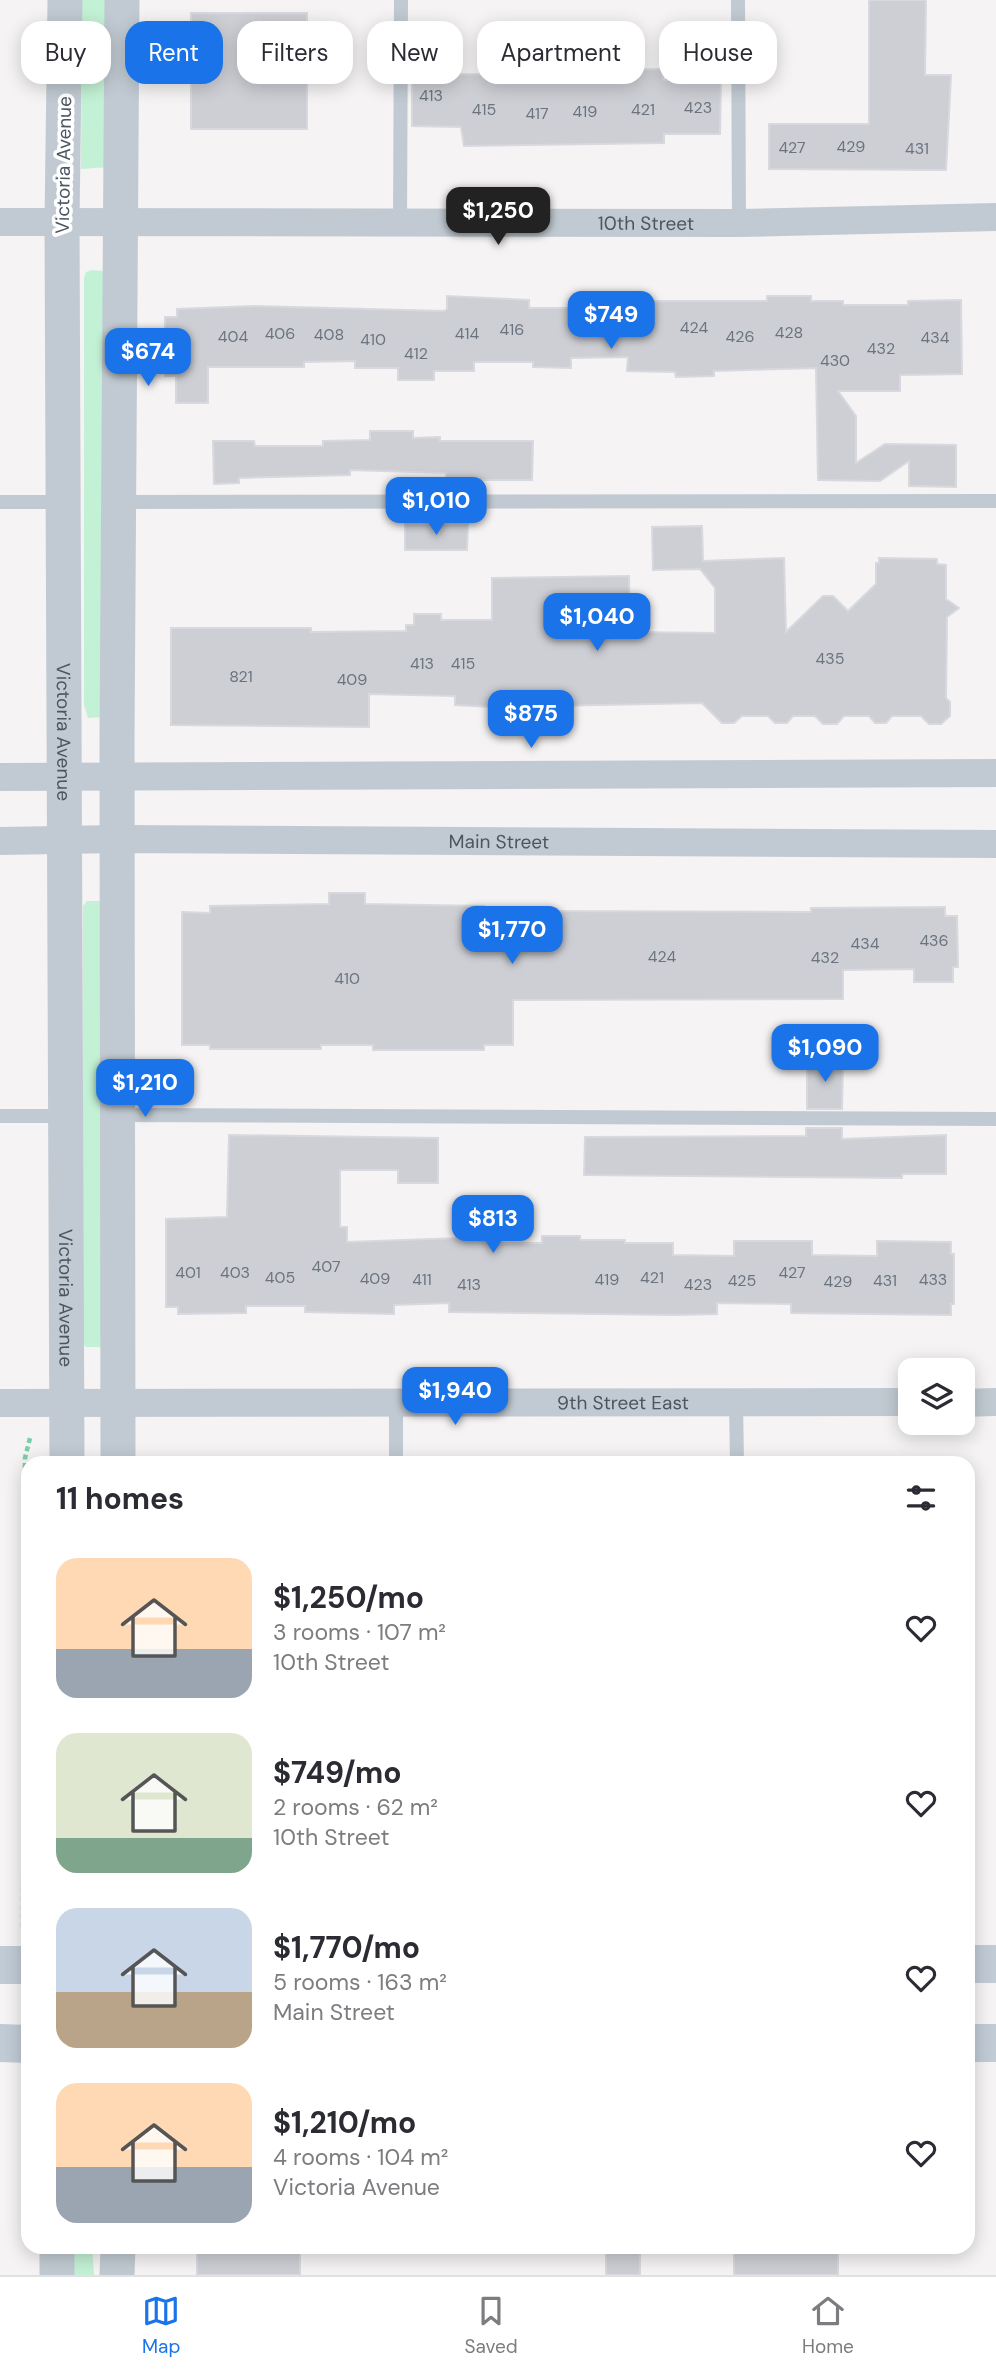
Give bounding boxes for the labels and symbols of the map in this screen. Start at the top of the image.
house number: 413 [419,85,443,106]
street label: Victoria Avenue [50,96,77,234]
house number: 423 [684,97,712,118]
house number: 415 [472,99,496,120]
house number: 421 [631,99,655,120]
house number: 419 [573,101,597,122]
house number: 417 [525,103,549,124]
house number: 429 [837,136,865,157]
house number: 427 [778,137,806,158]
house number: 431 [905,138,929,159]
pin: $1,250 [441,188,555,247]
street label: 10th Street [598,211,694,236]
pin: $749 [570,292,652,351]
house number: 424 [680,317,708,338]
house number: 416 [500,319,524,340]
house number: 428 [775,322,803,343]
house number: 406 [265,323,295,344]
house number: 414 [455,323,479,344]
house number: 408 [314,324,344,345]
house number: 404 [218,326,248,347]
house number: 426 [726,326,754,347]
house number: 434 [921,327,950,348]
pin: $674 [107,328,189,388]
house number: 410 [360,329,386,350]
house number: 432 [867,338,895,359]
house number: 412 [404,343,428,364]
house number: 430 [820,350,850,371]
pin: $1,010 [379,477,493,537]
pin: $1,040 [540,594,654,653]
house number: 435 [816,648,844,669]
house number: 413 [410,653,434,674]
house number: 415 [451,653,475,674]
street label: Victoria Avenue [51,663,76,801]
house number: 821 [229,666,253,687]
house number: 409 [337,669,367,690]
pin: $875 [490,690,572,750]
street label: Main Street [449,829,549,854]
pin: $1,770 [455,906,569,966]
house number: 436 [919,930,949,951]
house number: 434 [851,933,880,954]
house number: 424 [648,946,676,967]
house number: 432 [811,947,839,968]
house number: 410 [334,968,360,989]
pin: $1,090 [768,1024,882,1084]
pin: $1,210 [88,1060,202,1119]
pin: $813 [452,1196,534,1255]
street label: Victoria Avenue [53,1229,79,1367]
house number: 407 [312,1256,340,1277]
house number: 401 [175,1262,201,1283]
house number: 403 [220,1262,250,1283]
house number: 427 [778,1262,806,1283]
house number: 405 [265,1267,295,1288]
house number: 421 [640,1267,664,1288]
house number: 409 [360,1268,390,1289]
house number: 411 [412,1269,432,1290]
house number: 419 [595,1269,619,1290]
house number: 433 [919,1269,947,1290]
house number: 425 [728,1270,756,1291]
house number: 431 [873,1270,897,1291]
house number: 429 [824,1271,852,1292]
house number: 413 [457,1274,481,1295]
house number: 423 [684,1274,712,1295]
pin: $1,940 [398,1368,512,1427]
street label: 9th Street East [557,1390,689,1415]

